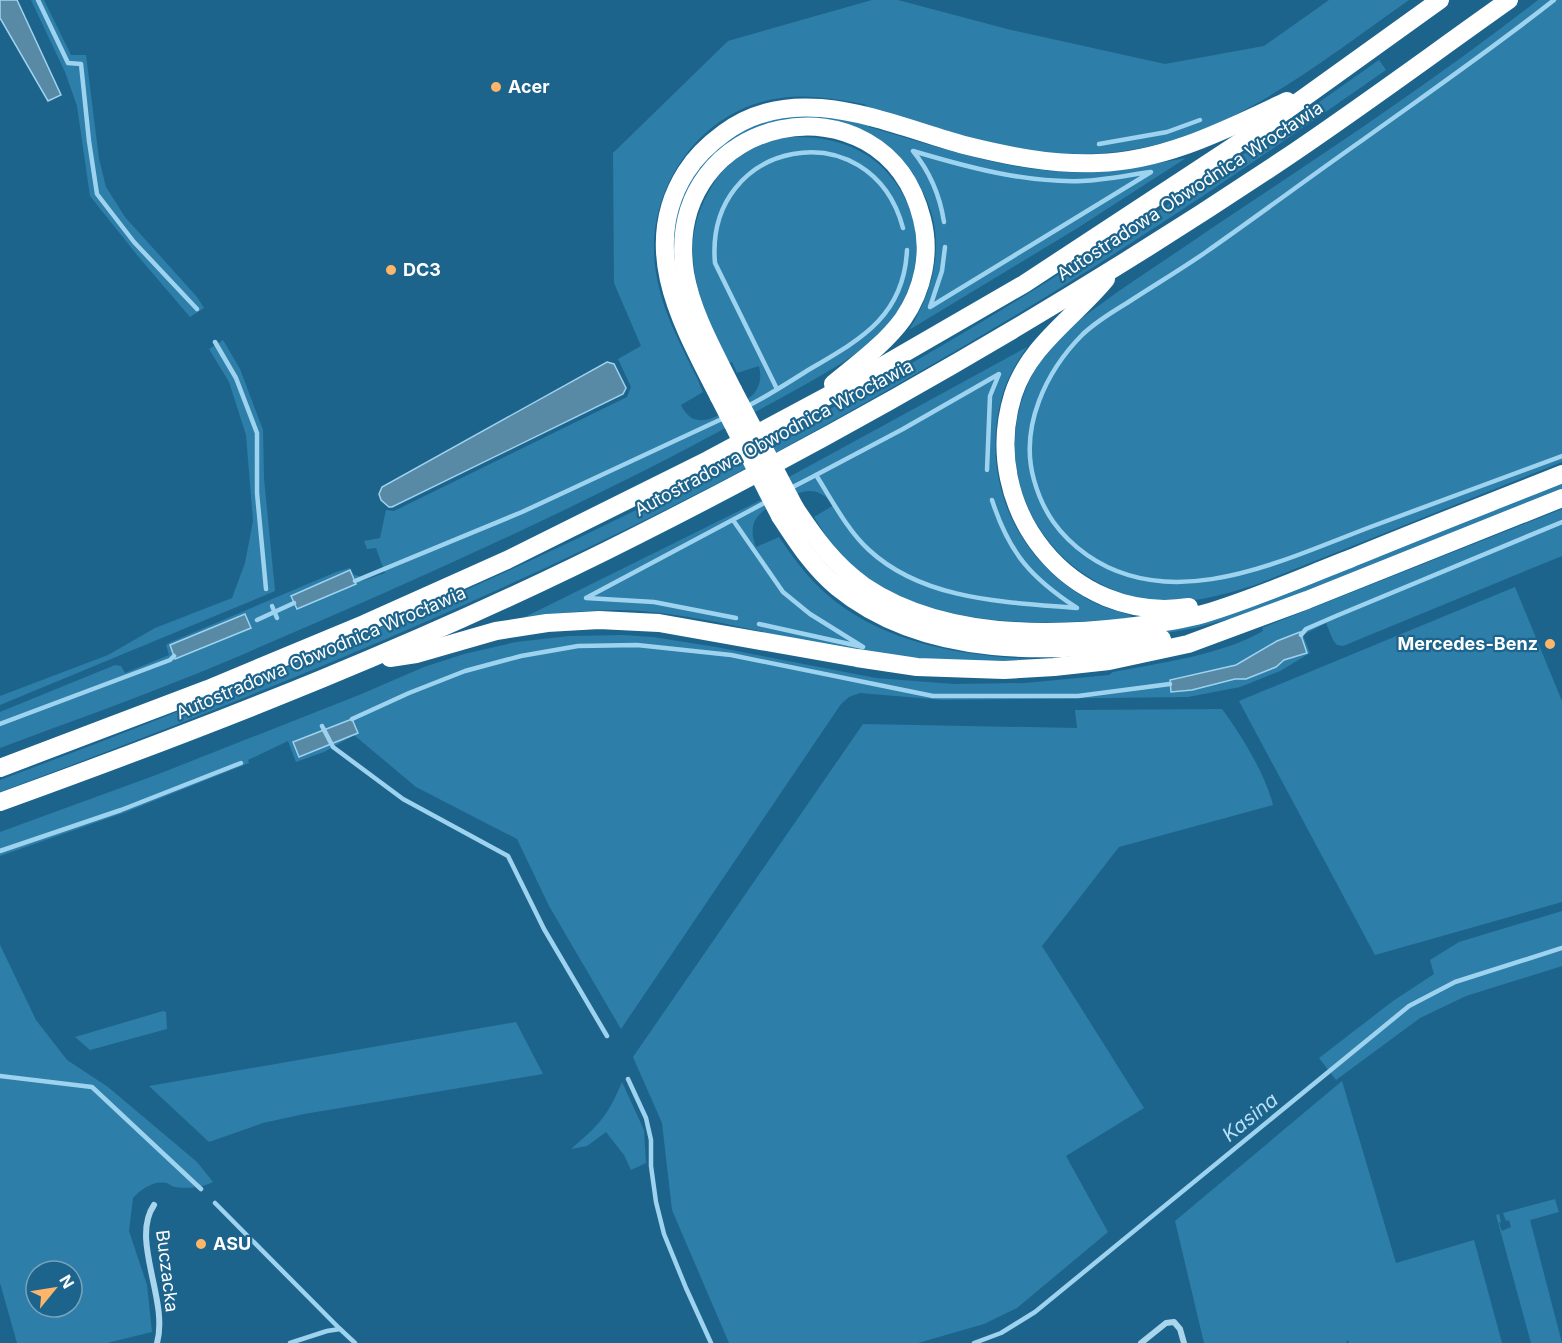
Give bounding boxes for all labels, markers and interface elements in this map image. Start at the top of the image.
place label: Acer [508,76,550,97]
marker: Acer [489,80,503,94]
street label: Autostradowa Obwodnica Wrocławia [1053,97,1327,285]
place label: DC3 [403,259,441,280]
marker: DC3 [384,263,398,277]
street label: Autostradowa Obwodnica Wrocławia [631,355,917,520]
street label: Autostradowa Obwodnica Wrocławia [173,582,469,723]
place label: Mercedes-Benz [1398,633,1538,654]
marker: Mercedes-Benz [1543,637,1557,651]
water label: Kasina [1217,1087,1283,1147]
street label: Buczacka [152,1229,183,1313]
place label: ASU [213,1233,251,1254]
marker: ASU [194,1237,208,1251]
north arrow [24,1259,84,1319]
text: N [55,1271,79,1292]

